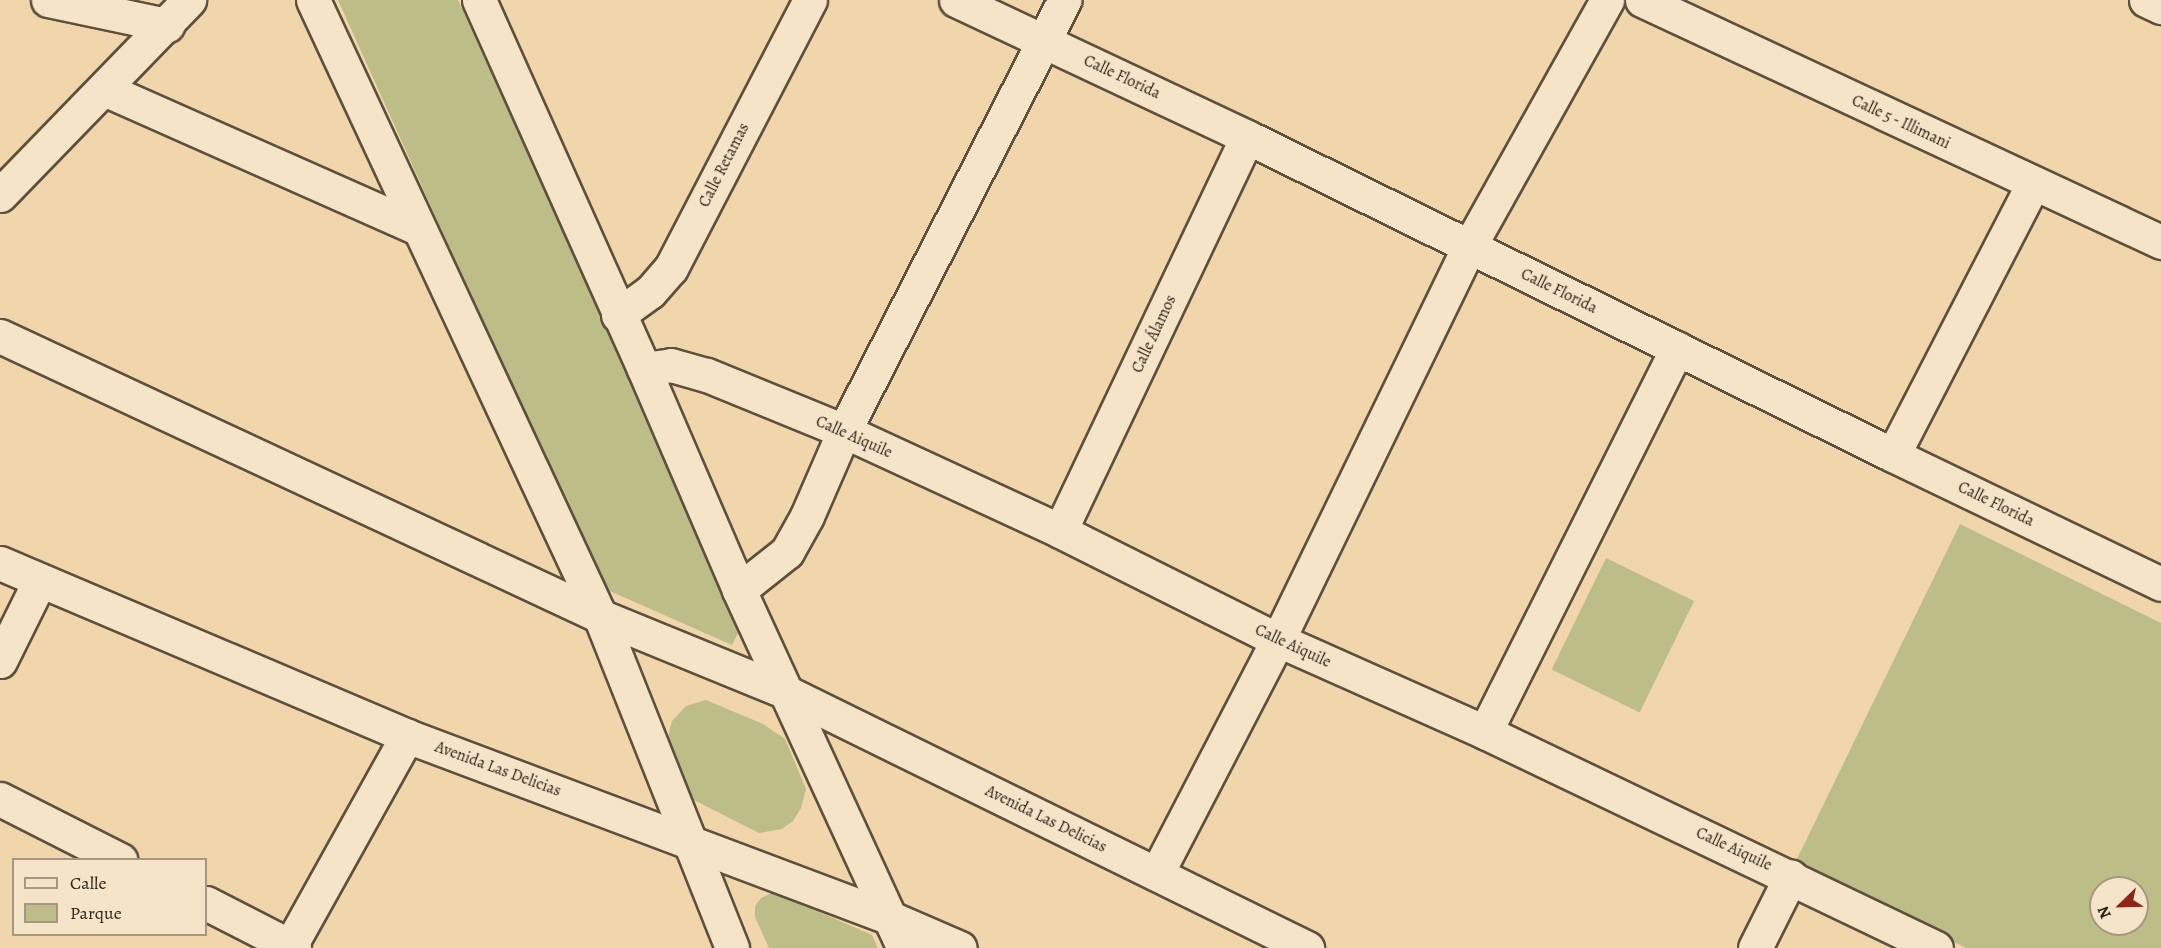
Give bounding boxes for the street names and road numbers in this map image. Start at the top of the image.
street label: Calle Florida [1081,51,1163,103]
street label: Calle 5 - Illimani [1848,91,1954,153]
street label: Calle Retamas [695,120,753,210]
street label: Calle Florida [1518,264,1600,318]
street label: Calle Álamos [1128,292,1180,376]
street label: Calle Aiquile [813,412,895,462]
street label: Calle Florida [1955,477,2037,531]
street label: Calle Aiquile [1252,620,1334,672]
street label: Avenida Las Delicias [432,737,564,801]
street label: Avenida Las Delicias [982,781,1110,857]
street label: Calle Aiquile [1693,823,1775,875]

